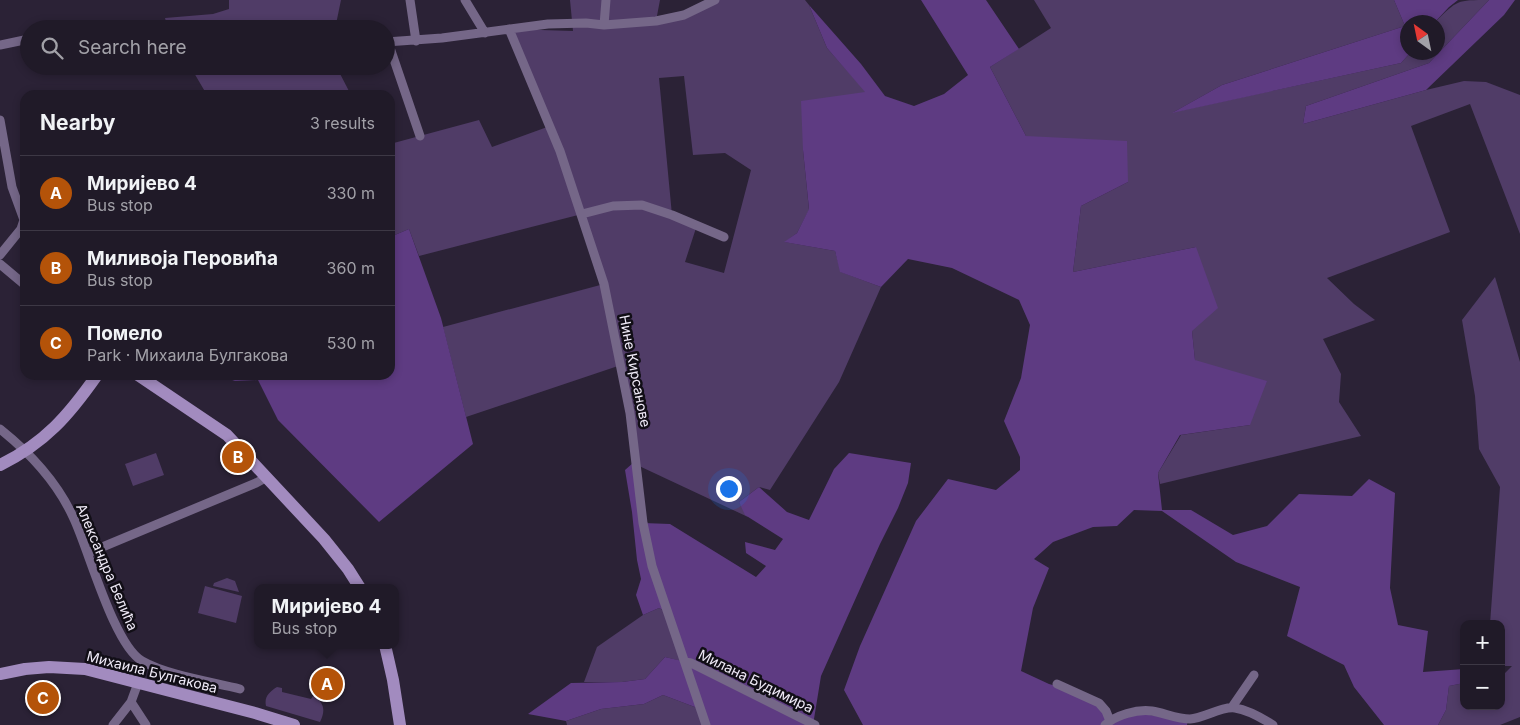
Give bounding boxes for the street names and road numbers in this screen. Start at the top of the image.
street label: Нине Кирсанове [616,313,655,429]
street label: Александра Белића [73,501,142,633]
street label: Милана Будимира [696,645,817,716]
street label: Михаила Булгакова [85,647,219,696]

